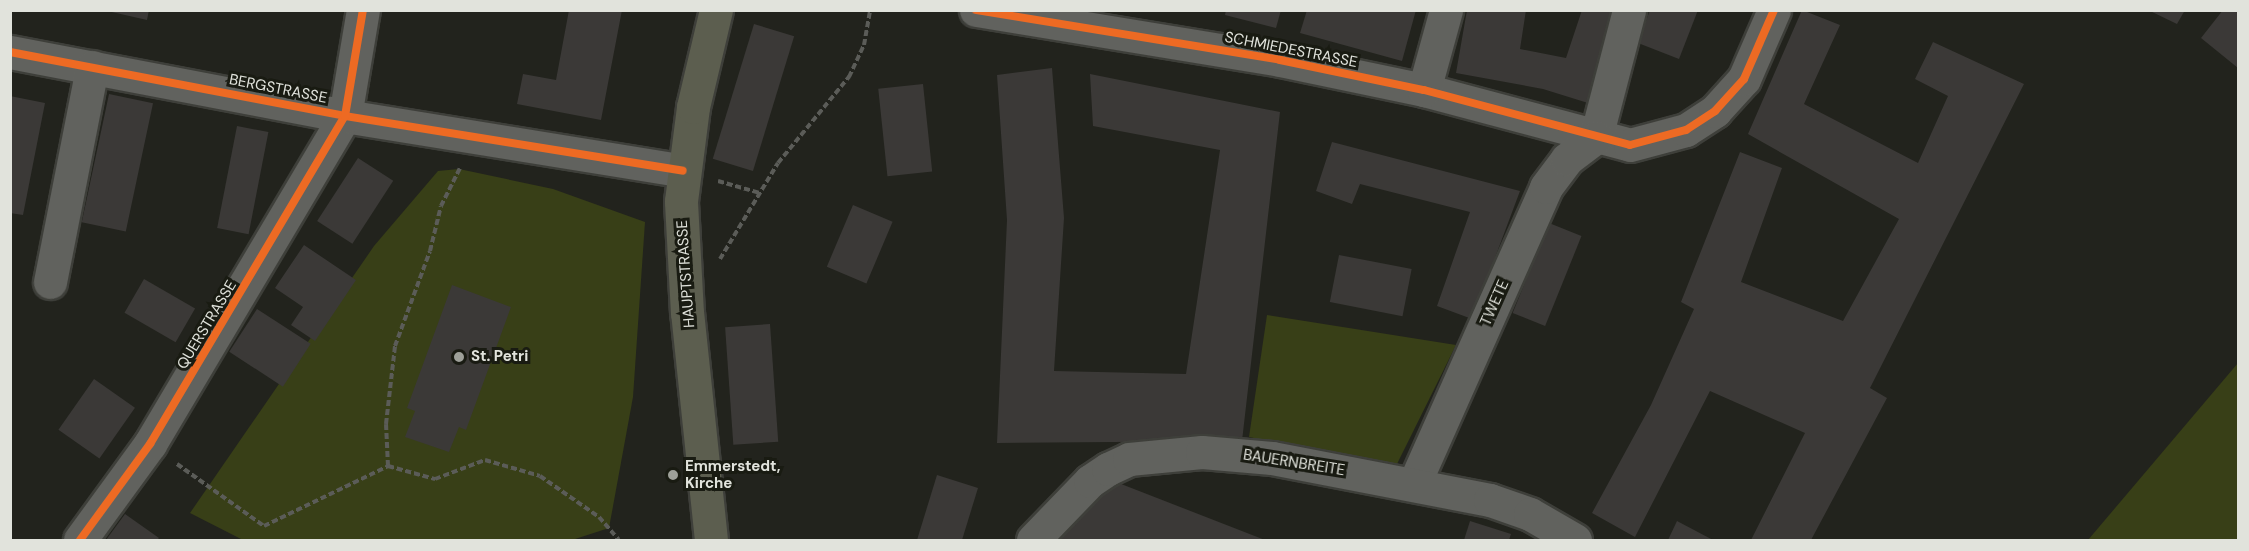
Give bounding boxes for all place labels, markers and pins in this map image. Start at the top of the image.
place label: St. Petri [471,348,528,366]
marker: St. Petri [452,350,466,364]
place label: Emmerstedt, Kirche [685,457,781,492]
marker: Emmerstedt, Kirche [666,468,680,482]

